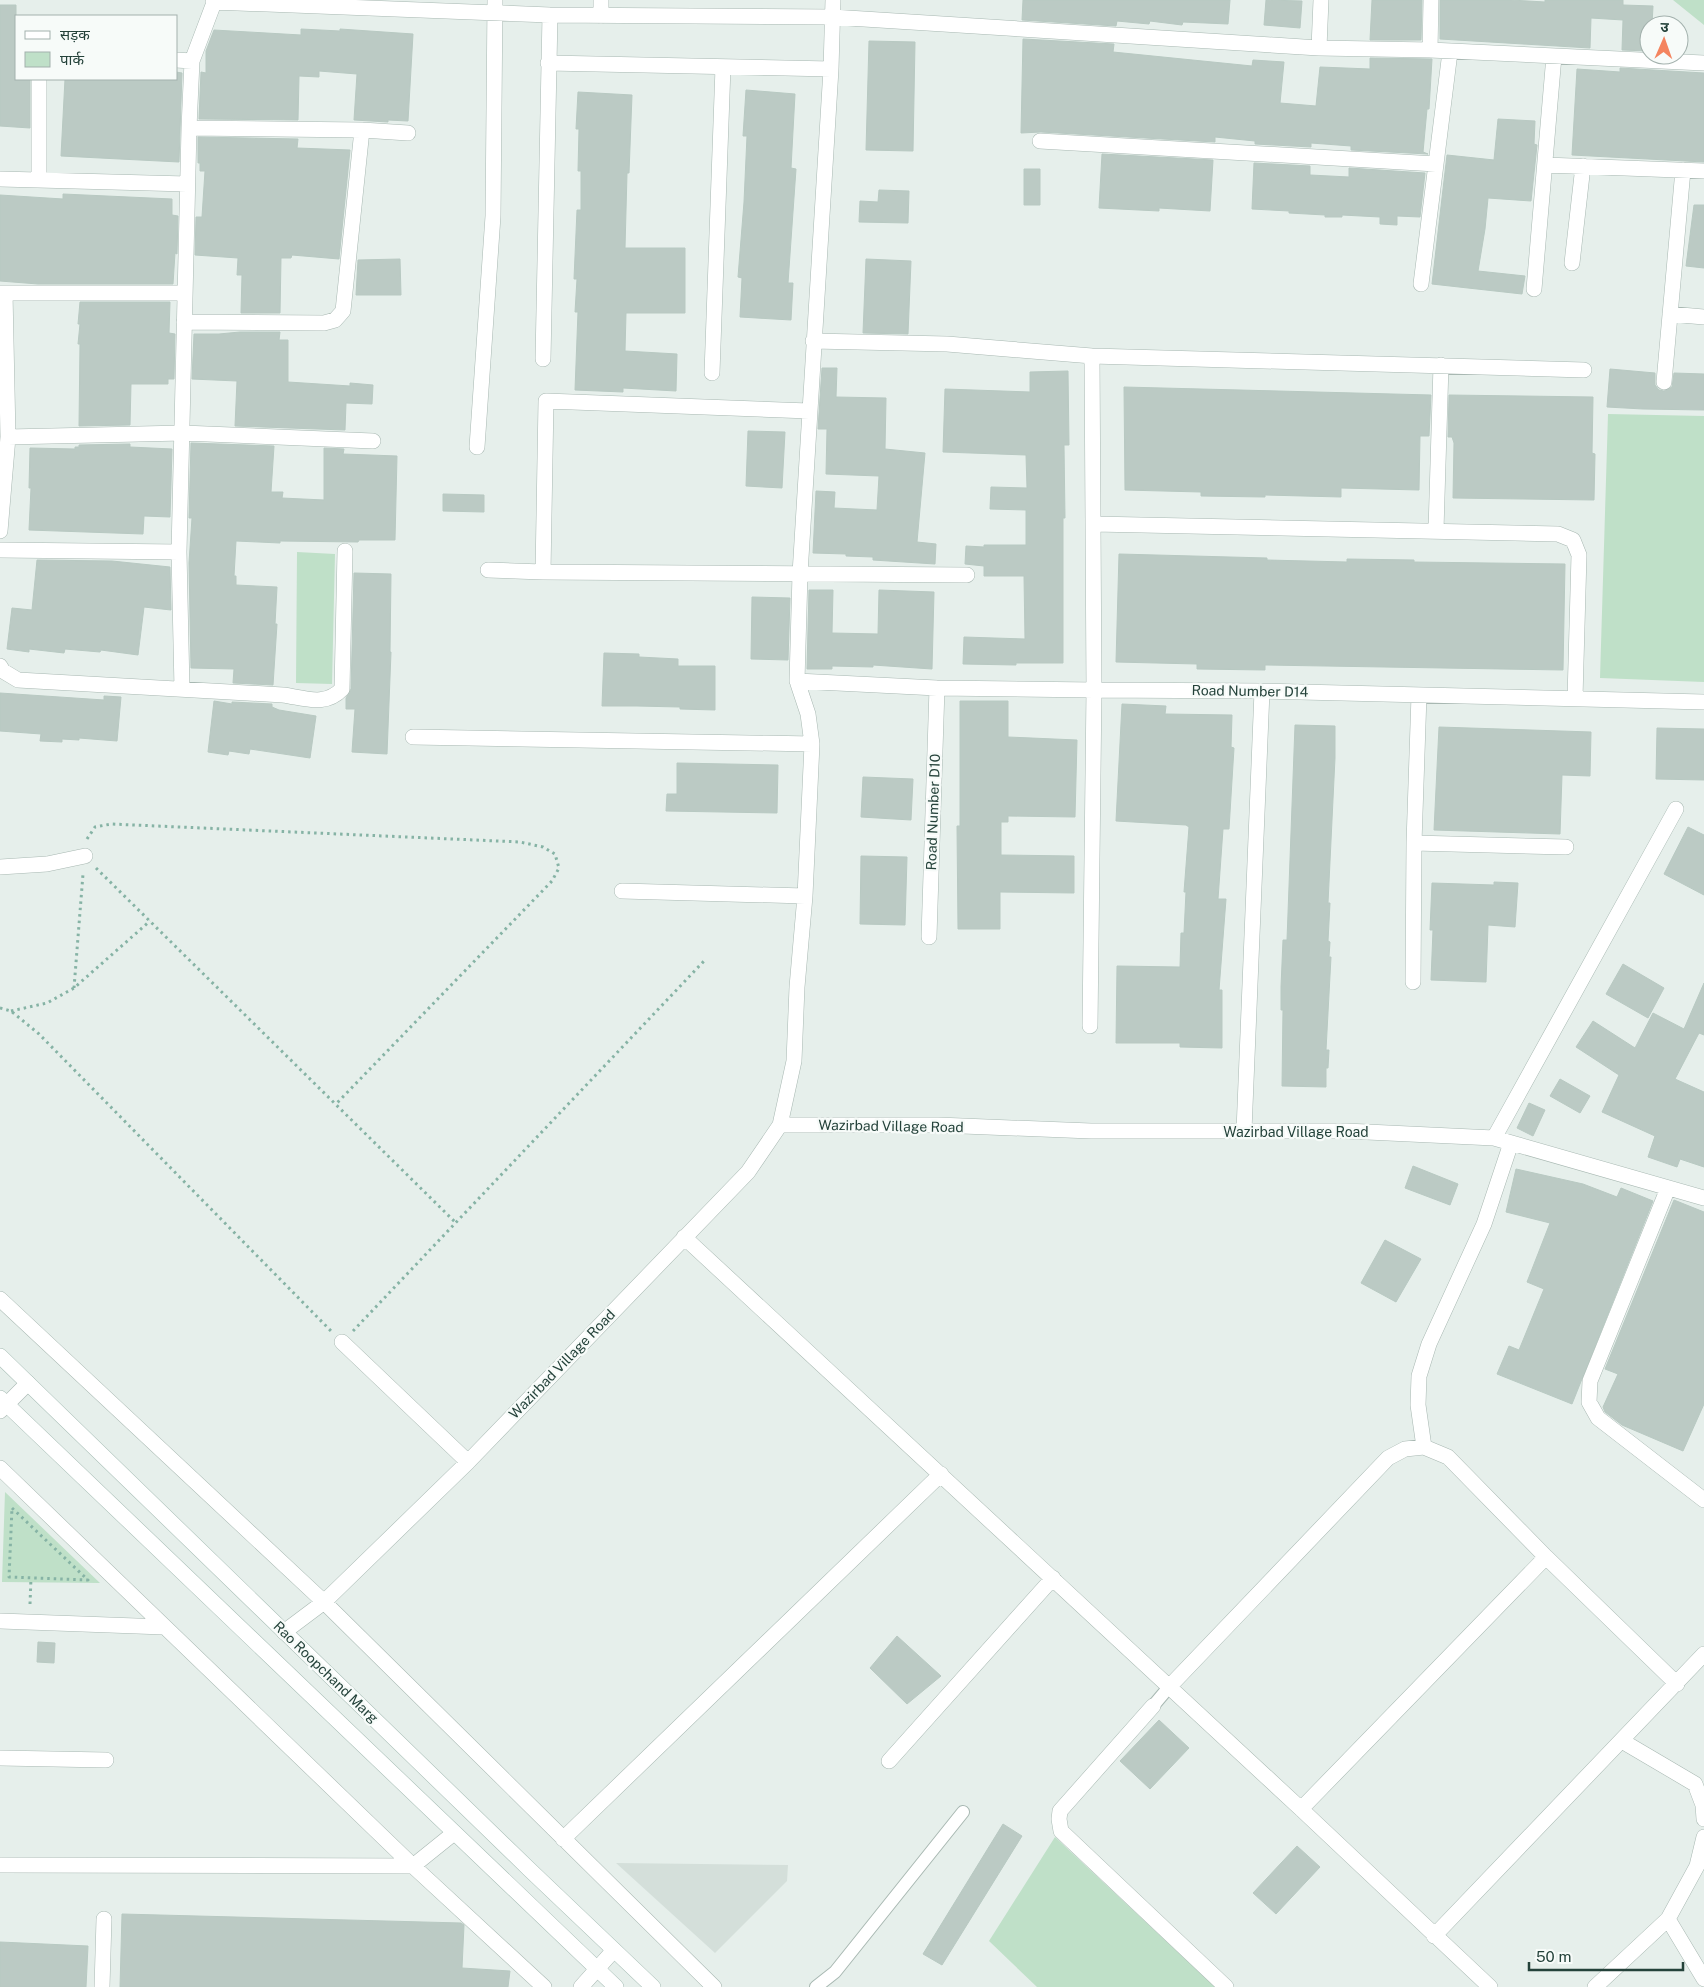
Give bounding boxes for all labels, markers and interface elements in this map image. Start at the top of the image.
legend [15,15,178,80]
north arrow [1639,15,1689,65]
text: उ [1660,19,1670,35]
text: सड़क [60,26,90,43]
text: पार्क [60,51,84,68]
street label: Road Number D14 [1191,682,1309,700]
street label: Road Number D10 [923,753,943,871]
street label: Wazirbad Village Road [818,1117,964,1135]
street label: Wazirbad Village Road [1223,1124,1369,1140]
street label: Wazirbad Village Road [506,1306,618,1422]
street label: Rao Roopchand Marg [270,1618,382,1726]
scale bar [1529,1940,1683,1972]
text: 50 m [1536,1948,1571,1965]

